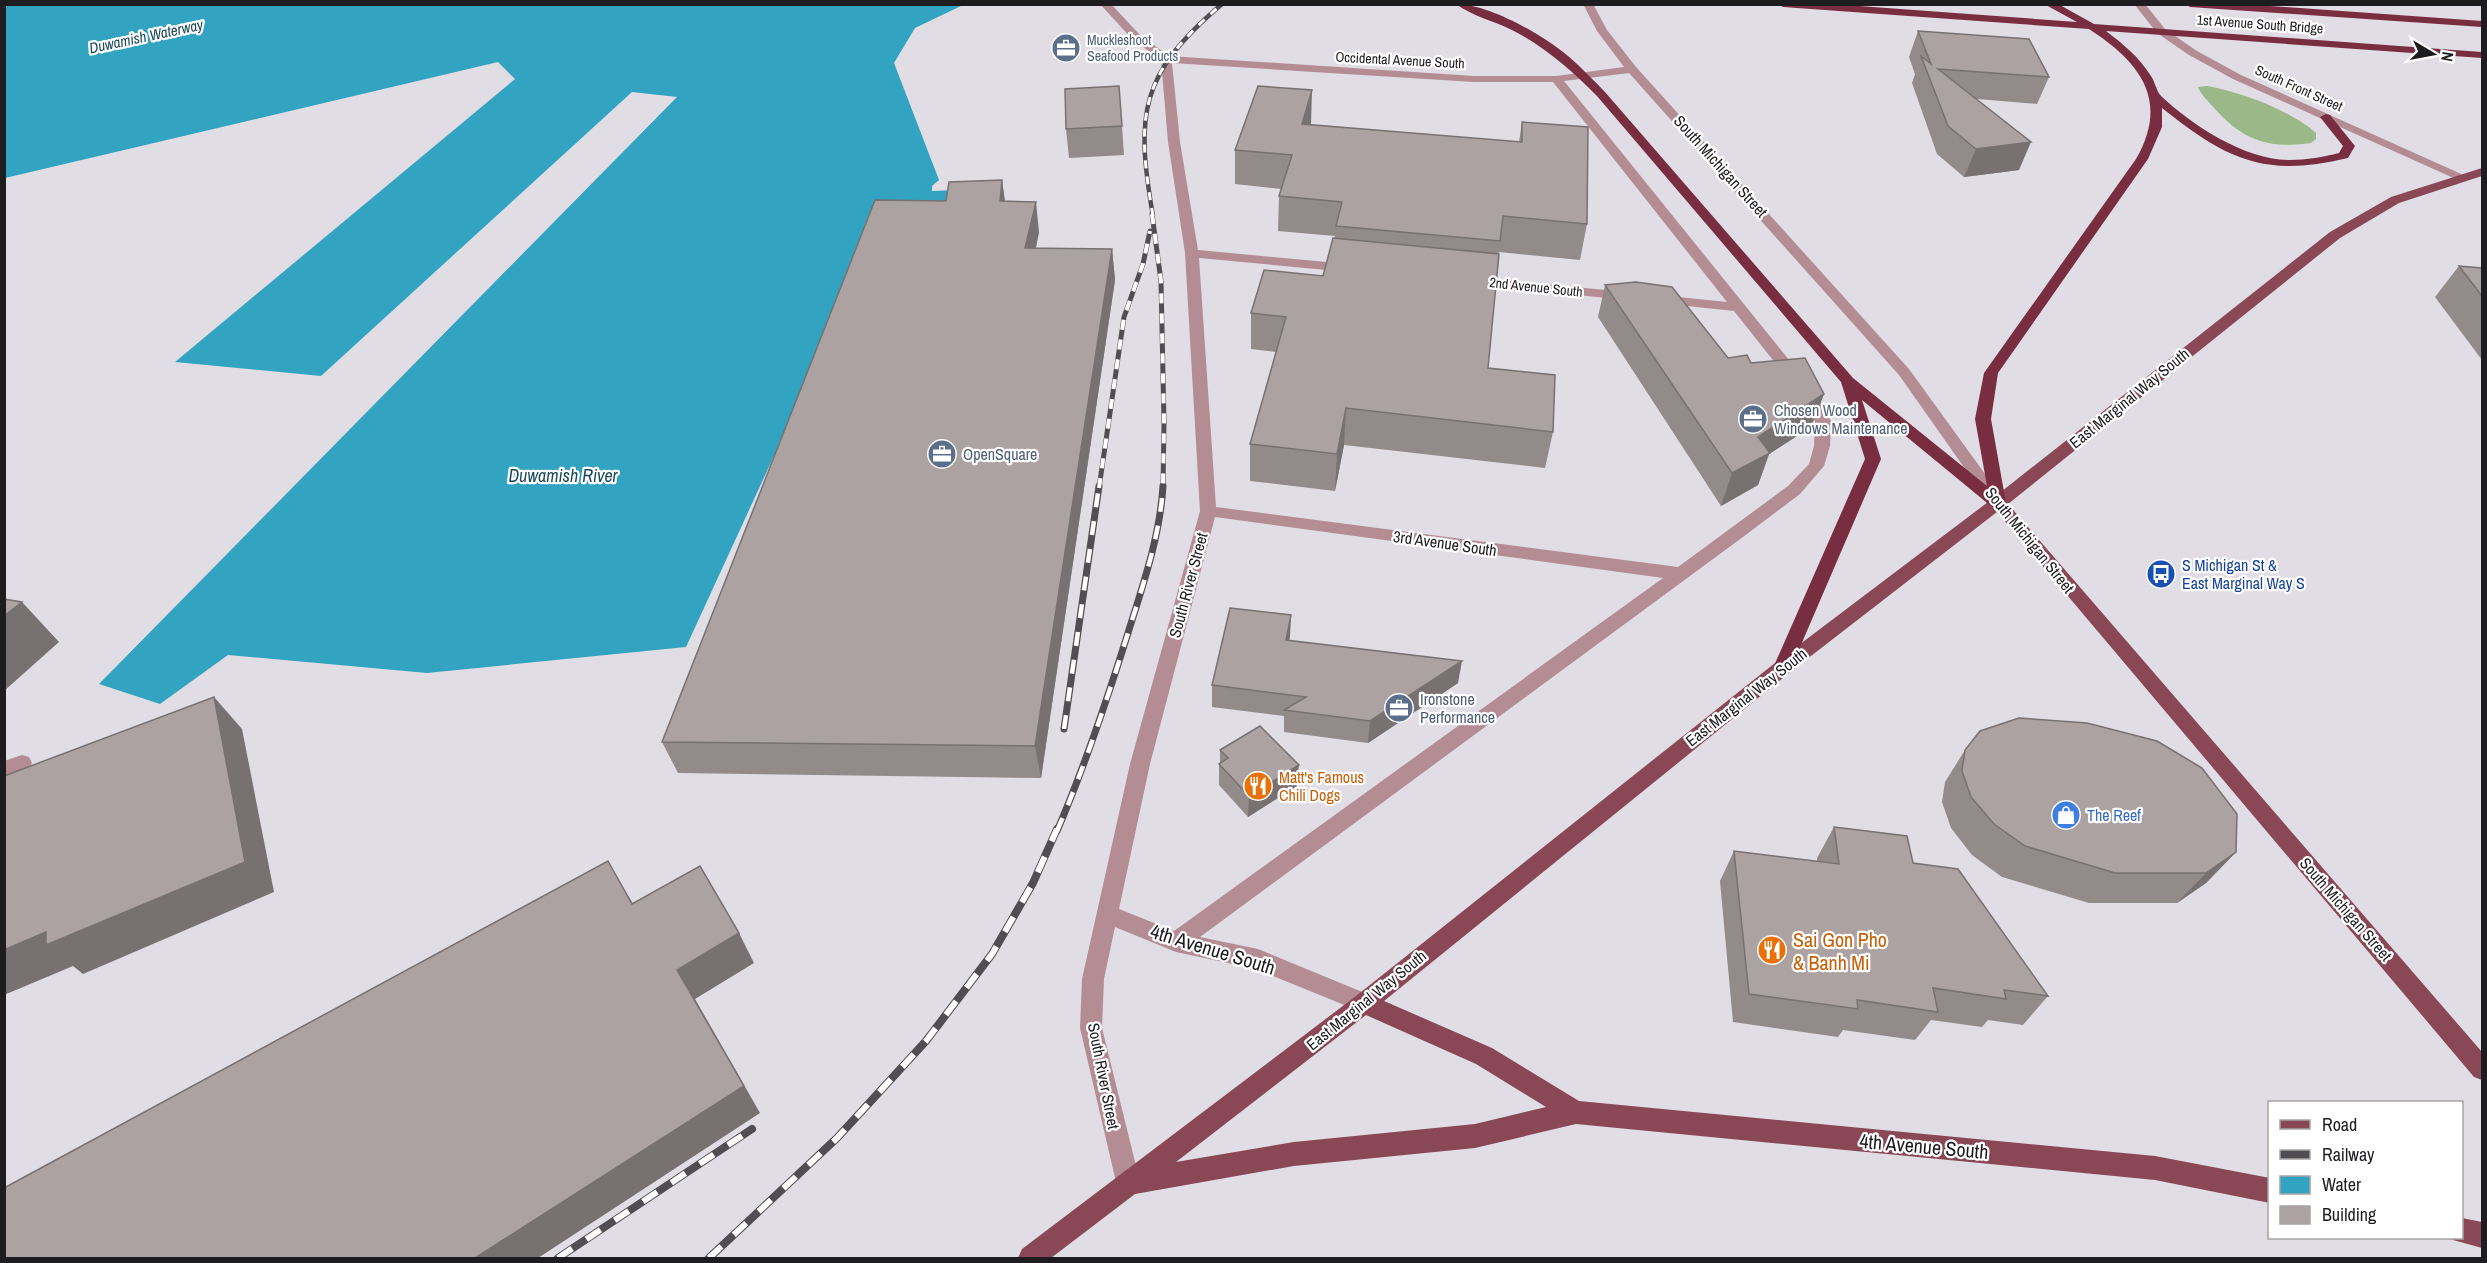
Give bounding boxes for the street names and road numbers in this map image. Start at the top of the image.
street label: 1st Avenue South Bridge [2196,11,2324,37]
street label: Occidental Avenue South [1335,48,1465,72]
street label: South Front Street [2252,61,2346,115]
street label: South Michigan Street [1669,110,1773,222]
street label: 2nd Avenue South [1488,273,1584,301]
street label: East Marginal Way South [2064,343,2194,453]
street label: South Michigan Street [1980,482,2080,598]
street label: 3rd Avenue South [1392,525,1498,561]
street label: South River Street [1163,530,1213,640]
street label: East Marginal Way South [1681,643,1811,751]
street label: South Michigan Street [2295,853,2397,966]
street label: 4th Avenue South [1147,917,1279,981]
street label: East Marginal Way South [1301,945,1431,1055]
street label: South River Street [1083,1021,1125,1131]
street label: 4th Avenue South [1858,1127,1990,1165]

